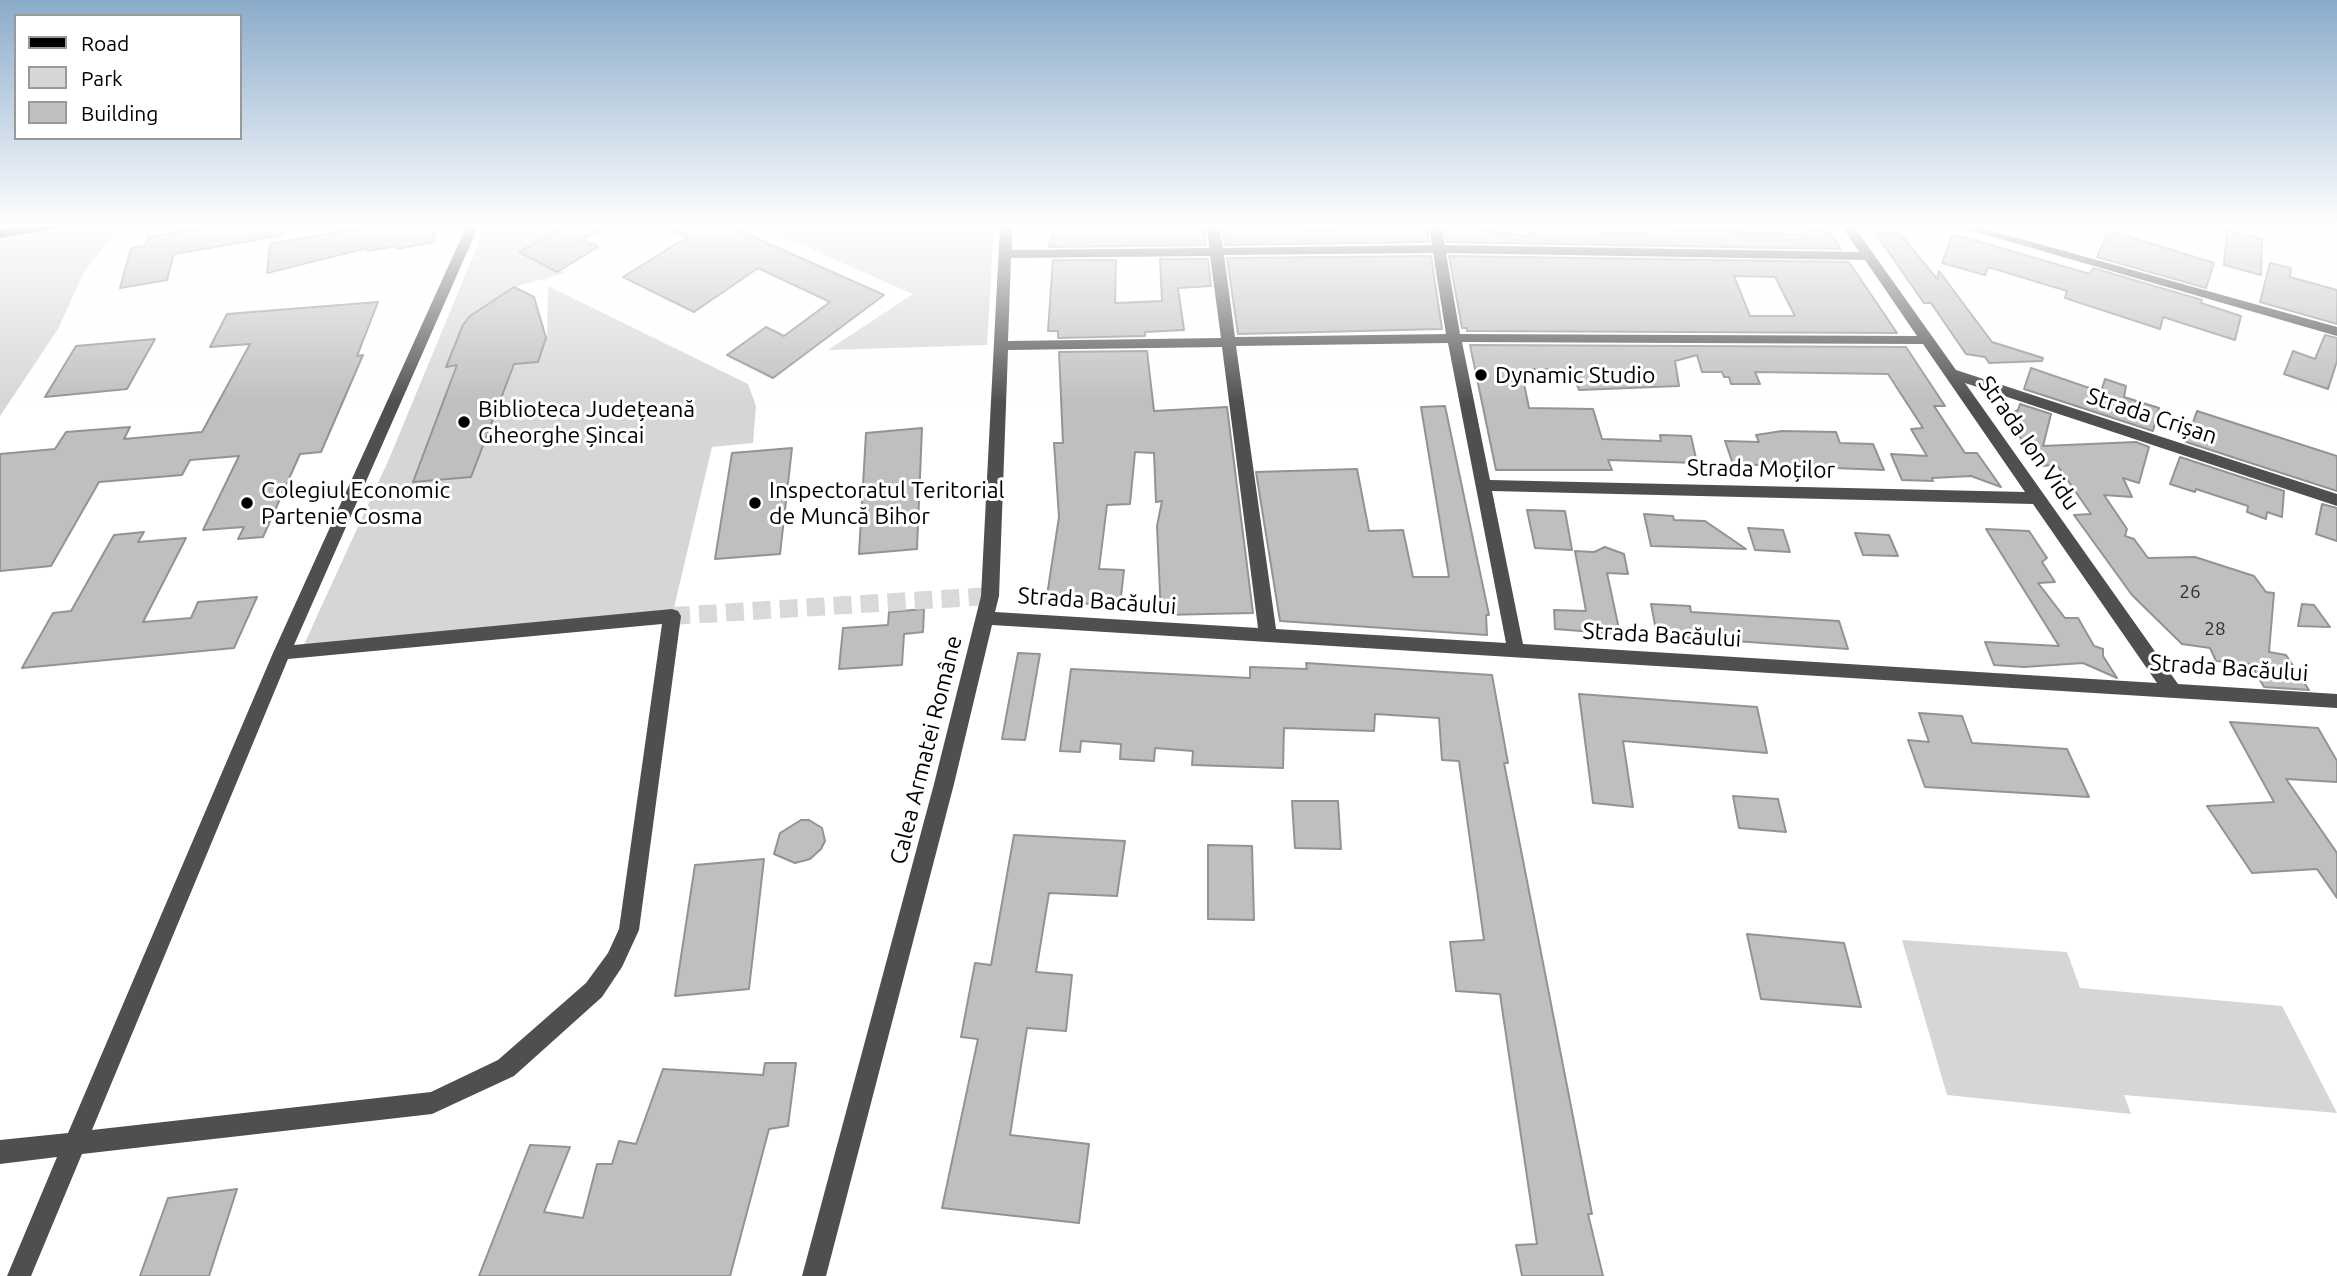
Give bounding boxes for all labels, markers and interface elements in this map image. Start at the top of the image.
legend [14,14,242,140]
text: Road [81,31,129,55]
text: Park [81,66,123,90]
text: Building [81,101,158,125]
place label: Dynamic Studio [1495,361,1655,389]
marker: Dynamic Studio [1473,367,1489,383]
street label: Strada Ion Vidu [1973,371,2085,515]
street label: Strada Crișan [2083,382,2221,450]
place label: Biblioteca Județeană Gheorghe Șincai [478,395,695,449]
marker: Biblioteca Județeană Gheorghe Șincai [456,414,472,430]
street label: Strada Moților [1687,454,1835,484]
place label: Colegiul Economic Partenie Cosma [261,476,450,530]
place label: Inspectoratul Teritorial de Muncă Bihor [769,476,1005,530]
marker: Colegiul Economic Partenie Cosma [239,495,255,511]
marker: Inspectoratul Teritorial de Muncă Bihor [747,495,763,511]
house number: 26 [2179,581,2201,603]
street label: Strada Bacăului [1017,582,1177,620]
street label: Strada Bacăului [1582,617,1742,653]
house number: 28 [2204,618,2226,640]
street label: Calea Armatei Române [884,633,968,867]
street label: Strada Bacăului [2149,649,2309,687]

